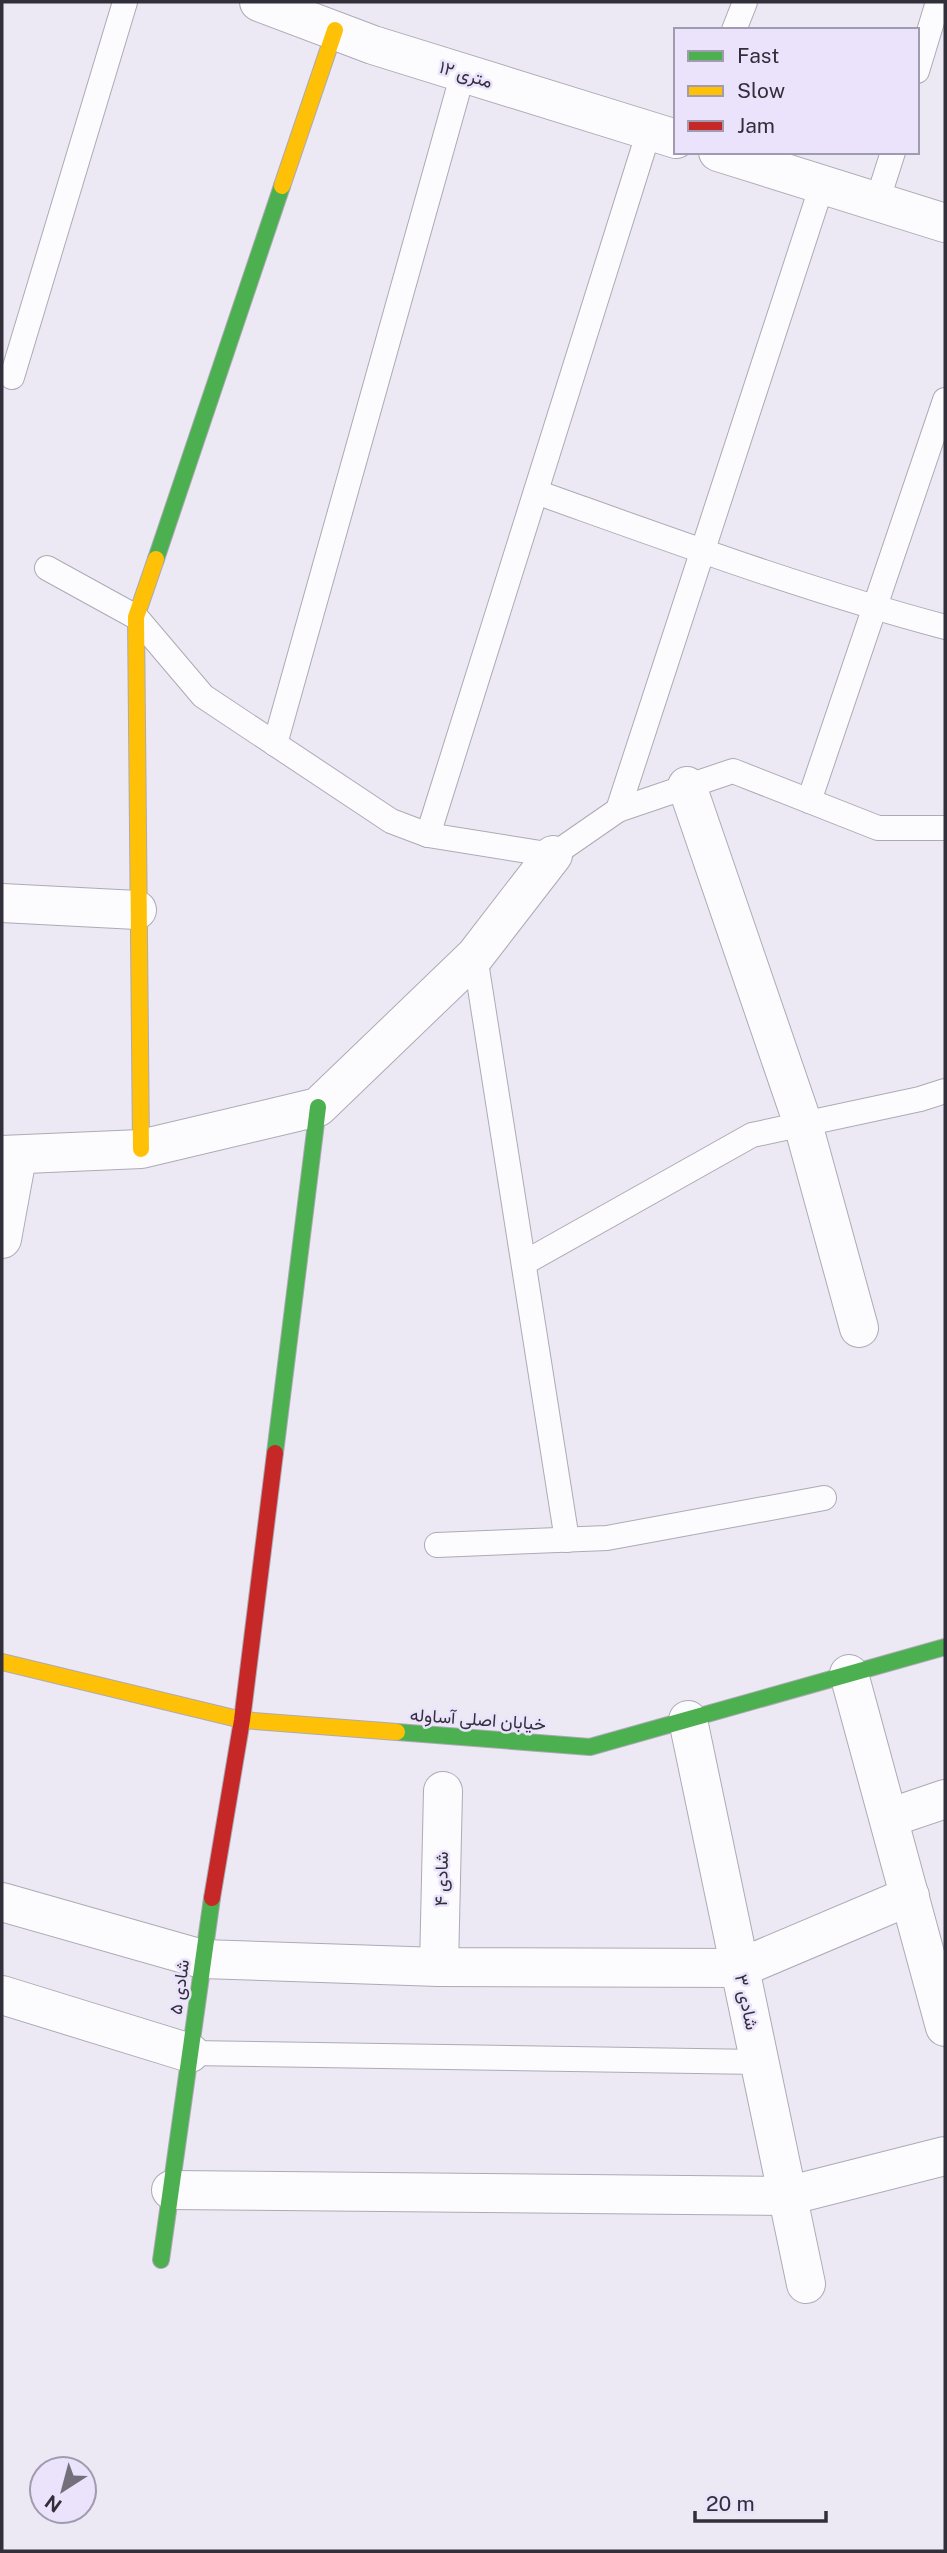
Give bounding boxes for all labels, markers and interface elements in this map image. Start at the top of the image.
legend [674,28,919,154]
text: Fast [737,43,779,68]
street label: ۱۲ متری [436,56,495,93]
text: Slow [737,78,785,103]
text: Jam [737,113,775,138]
street label: خیابان اصلی آساوله [409,1704,547,1735]
street label: شادی ۴ [430,1851,453,1907]
street label: شادی ۵ [165,1958,194,2016]
street label: شادی ۳ [730,1972,763,2032]
north arrow [28,2455,98,2525]
scale bar [695,2480,826,2524]
text: N [41,2490,65,2517]
text: 20 m [706,2491,755,2516]

